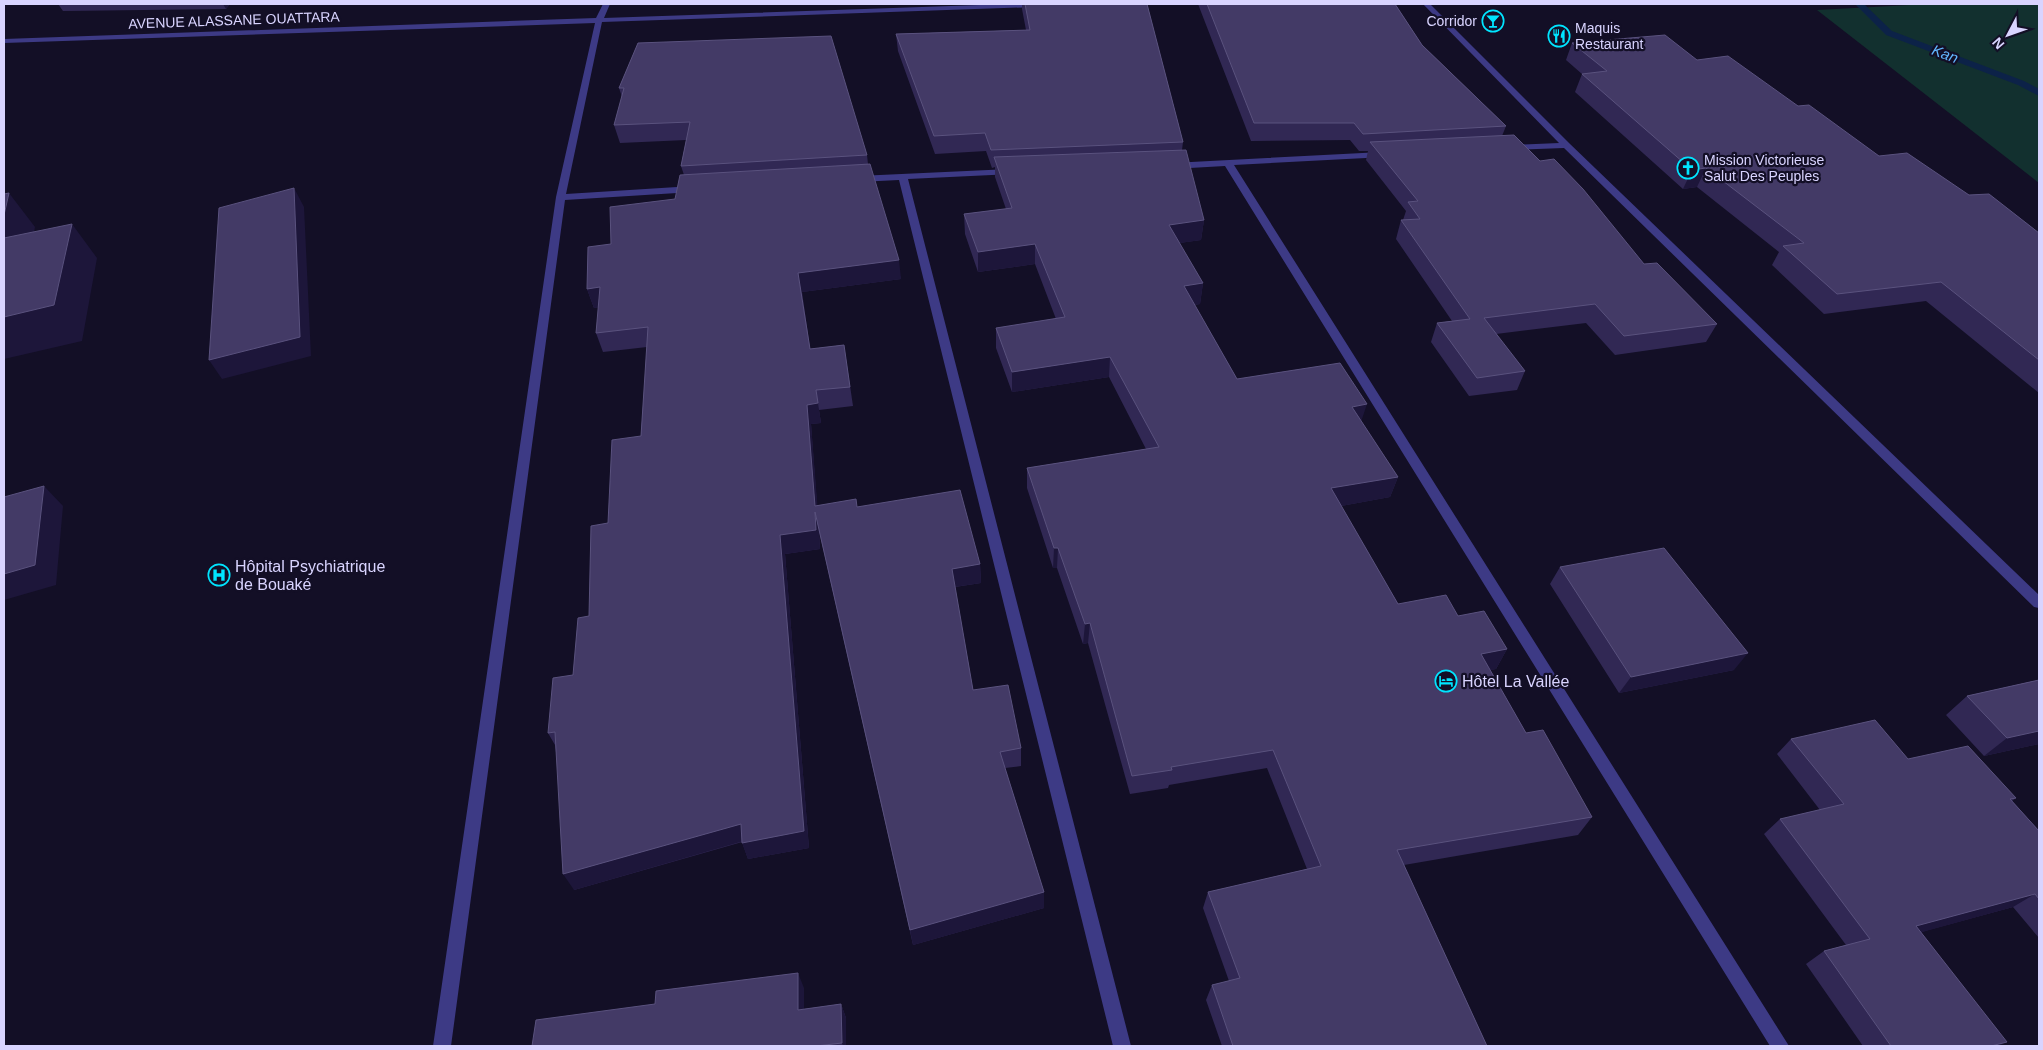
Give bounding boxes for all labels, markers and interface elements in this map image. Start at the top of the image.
street label: AVENUE ALASSANE OUATTARA [128,8,341,32]
bar icon: Corridor [1481,9,1505,33]
north arrow [1983,10,2033,60]
place label: Corridor [1426,13,1477,29]
place label: Maquis Restaurant [1575,20,1644,52]
restaurant icon: Maquis Restaurant [1547,24,1571,48]
text: N [1989,34,2008,53]
water label: Kan [1930,41,1961,66]
place label: Mission Victorieuse Salut Des Peuples [1704,152,1825,184]
church icon: Mission Victorieuse Salut Des Peuples [1676,156,1700,180]
place label: Hôpital Psychiatrique de Bouaké [235,558,385,593]
hospital icon: Hôpital Psychiatrique de Bouaké [207,563,231,587]
hotel icon: Hôtel La Vallée [1434,669,1458,693]
place label: Hôtel La Vallée [1462,673,1569,690]

